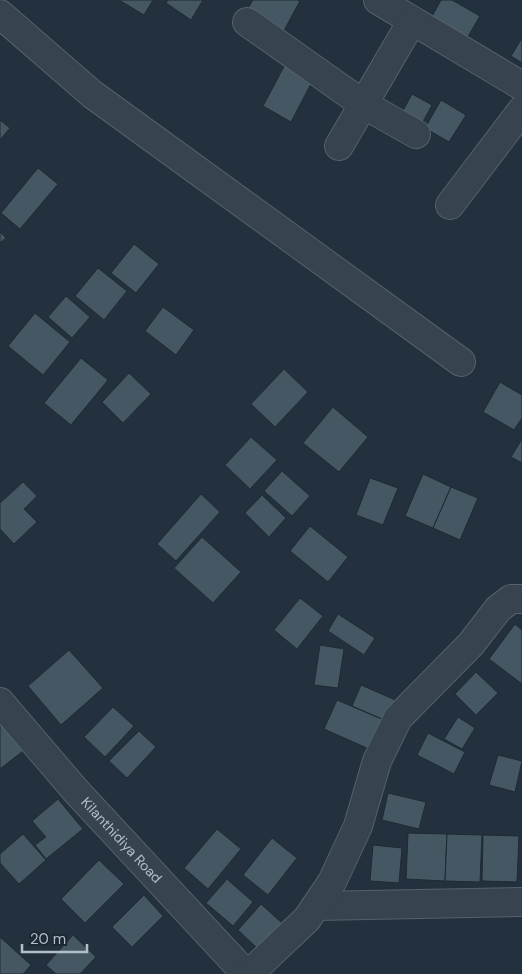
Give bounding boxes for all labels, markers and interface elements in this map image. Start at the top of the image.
street label: Kilanthidiya Road [77,793,166,887]
scale bar [22,922,88,954]
text: 20 m [30,929,66,949]

